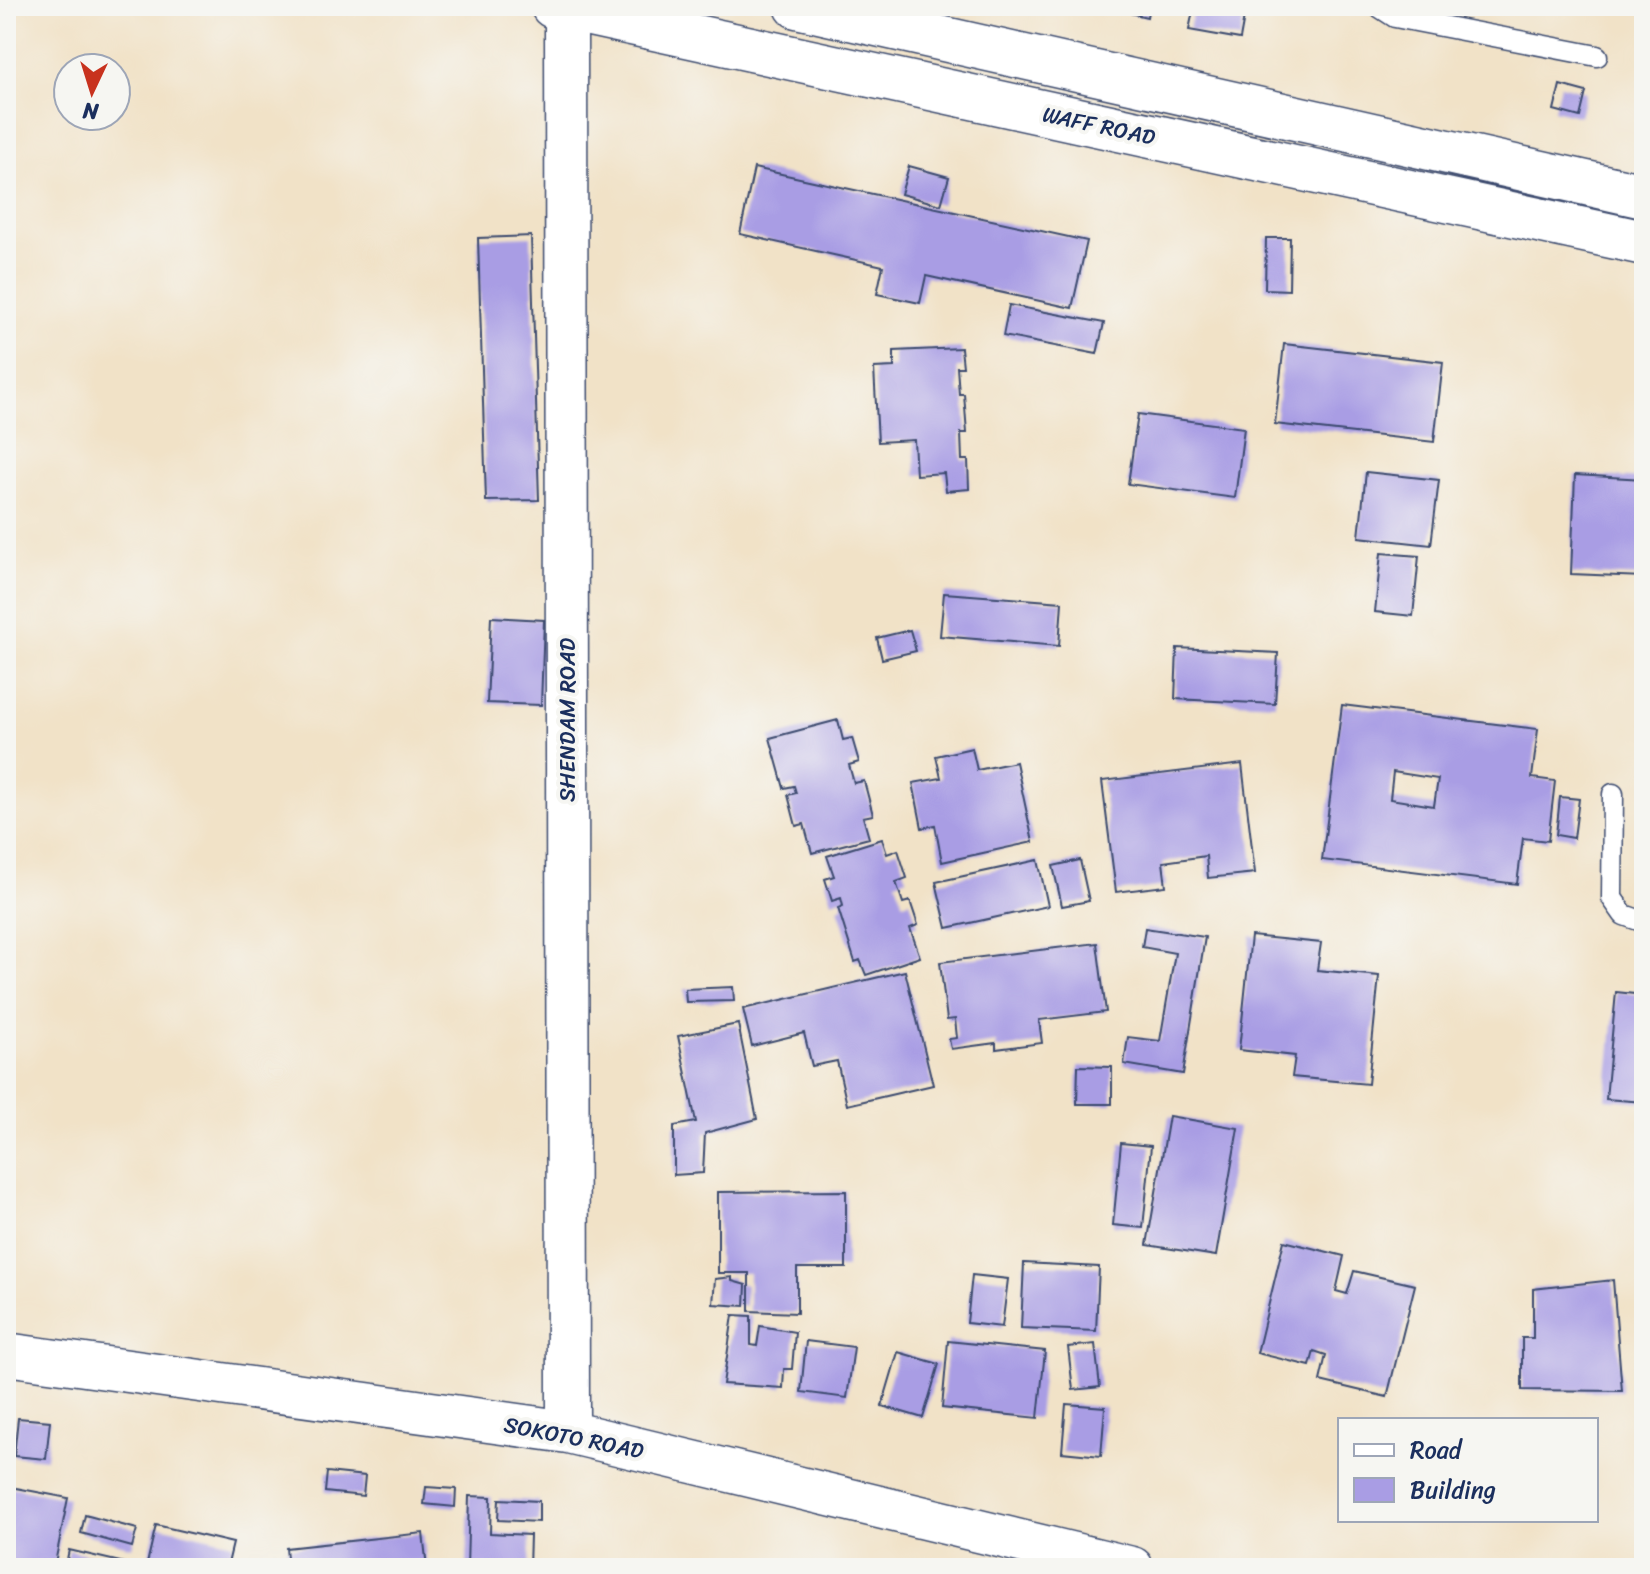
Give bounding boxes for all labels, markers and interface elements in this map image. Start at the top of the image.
north arrow [52,52,132,132]
text: N [81,91,101,132]
street label: WAFF ROAD [1039,95,1159,156]
street label: SHENDAM ROAD [548,637,587,802]
street label: SOKOTO ROAD [501,1405,647,1470]
legend [1338,1418,1598,1522]
text: Road [1410,1429,1464,1471]
text: Building [1410,1469,1496,1511]

